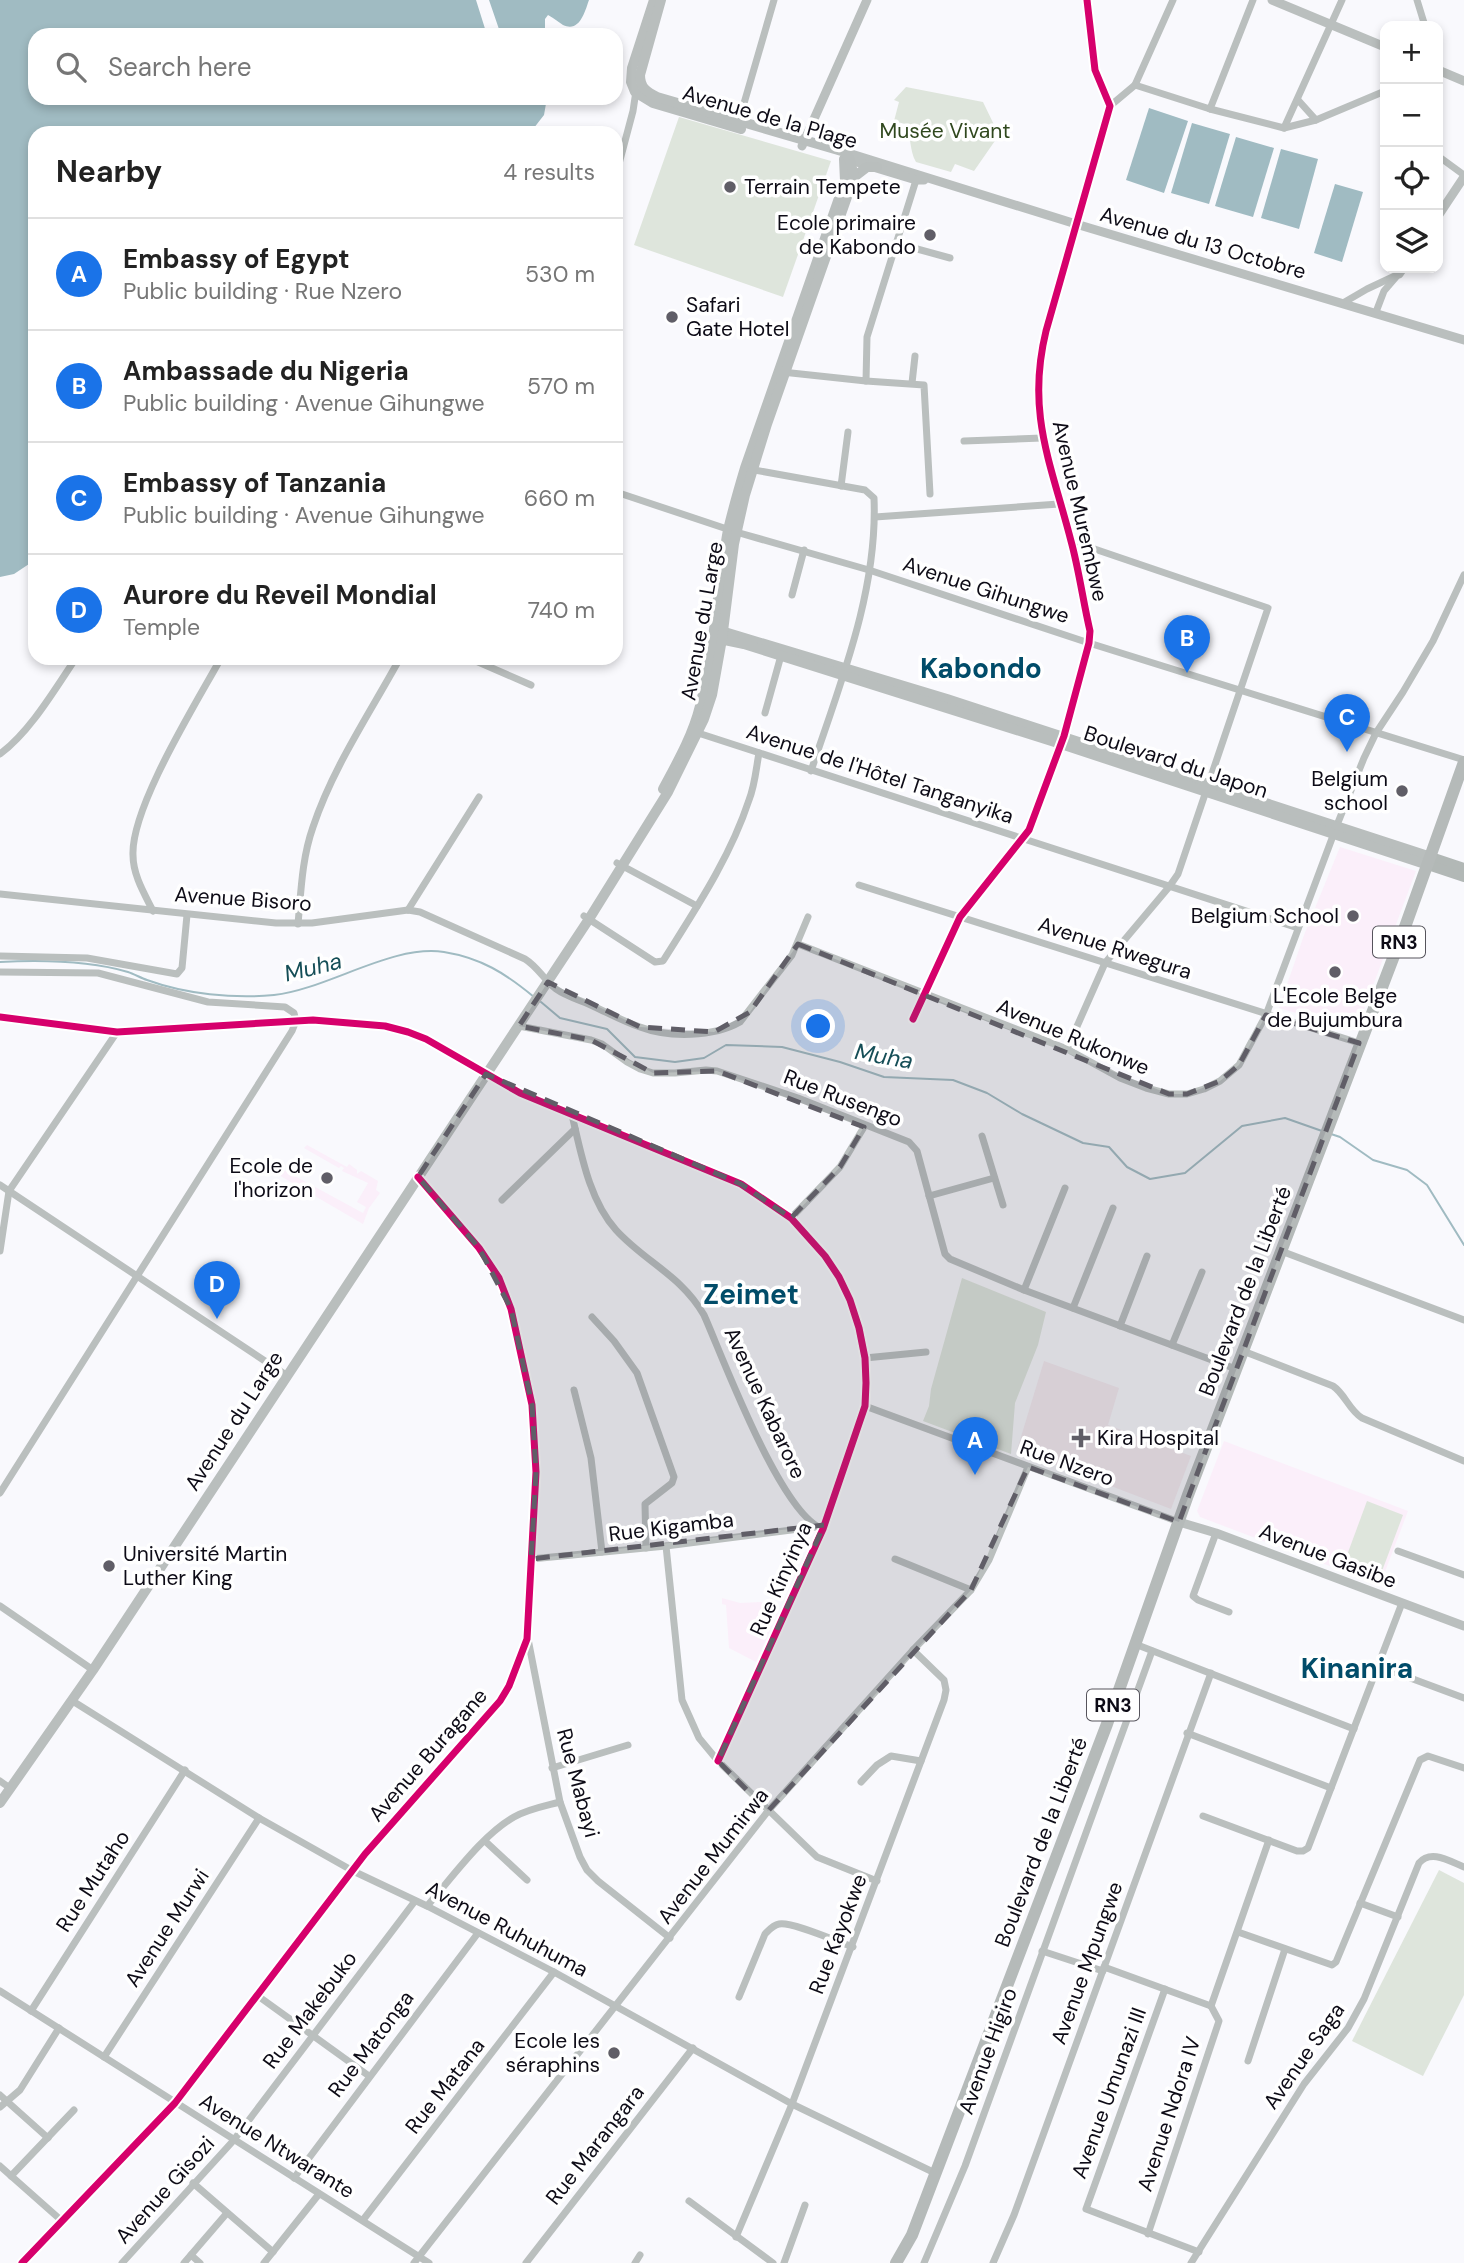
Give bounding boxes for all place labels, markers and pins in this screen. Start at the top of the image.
place label: Terrain Tempete [744,173,901,201]
marker: Terrain Tempete [722,179,738,195]
place label: Ecole primaire de Kabondo [777,209,916,261]
marker: Ecole primaire de Kabondo [922,227,938,243]
place label: Safari Gate Hotel [686,291,789,343]
marker: Safari Gate Hotel [664,309,680,325]
pin: B [1164,615,1210,673]
pin: C [1324,694,1370,752]
place label: Belgium school [1311,765,1388,817]
marker: Belgium school [1394,783,1410,799]
place label: Belgium School [1191,902,1339,930]
marker: Belgium School [1345,908,1361,924]
marker: L'Ecole Belge de Bujumbura [1327,964,1343,980]
place label: L'Ecole Belge de Bujumbura [1267,982,1403,1034]
place label: Ecole de l'horizon [229,1152,313,1204]
marker: Ecole de l'horizon [319,1170,335,1186]
pin: D [194,1261,240,1319]
pin: A [952,1417,998,1475]
place label: Kira Hospital [1097,1424,1219,1452]
marker: Kira Hospital [1071,1428,1091,1448]
place label: Université Martin Luther King [123,1540,287,1592]
marker: Université Martin Luther King [101,1558,117,1574]
place label: Ecole les séraphins [505,2027,600,2079]
marker: Ecole les séraphins [606,2045,622,2061]

